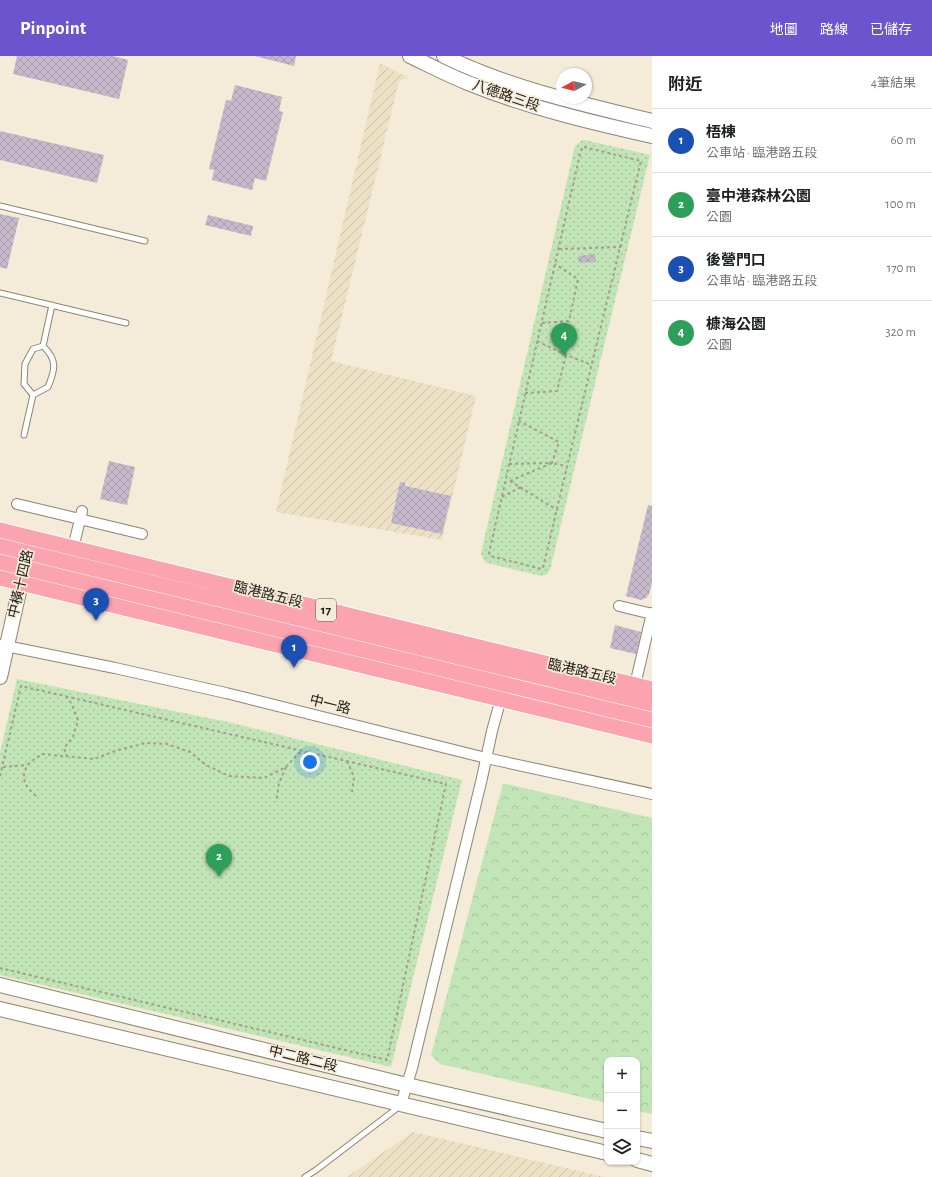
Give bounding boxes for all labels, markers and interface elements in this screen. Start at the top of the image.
text: Pinpoint [20,19,86,38]
text: 地圖 [770,23,798,37]
text: 路線 [820,23,848,37]
text: 已儲存 [870,23,912,37]
north arrow [556,68,592,104]
street label: 八德路三段 [471,76,542,114]
text: 附近 [668,76,702,93]
text: 4筆結果 [871,77,916,90]
text: 梧棟 [706,125,736,140]
text: 1 [679,134,683,147]
text: 60 m [890,134,916,147]
text: 公車站 · 臨港路五段 [706,147,817,160]
text: 臺中港森林公園 [706,189,811,204]
text: 2 [678,198,684,211]
text: 100 m [885,198,916,211]
text: 公園 [706,211,732,224]
text: 後營門口 [706,253,766,268]
text: 3 [678,262,684,275]
text: 170 m [887,262,916,275]
text: 公車站 · 臨港路五段 [706,275,817,288]
text: 槺海公園 [706,317,766,332]
pin: 4 [551,323,577,356]
text: 4 [678,326,684,339]
text: 320 m [885,326,916,339]
text: 公園 [706,339,732,352]
street label: 中橫十四路 [5,548,36,620]
street label: 臨港路五段 [232,579,304,610]
pin: 3 [83,588,109,621]
road number: 17 [316,599,336,621]
pin: 1 [281,635,307,668]
street label: 臨港路五段 [546,656,618,687]
street label: 中一路 [308,692,352,717]
your location [300,752,320,772]
pin: 2 [206,844,232,877]
street label: 中二路二段 [267,1043,339,1074]
map controls [604,1057,640,1165]
button: + [604,1057,640,1093]
button: − [604,1093,640,1129]
button: layers [604,1129,640,1165]

